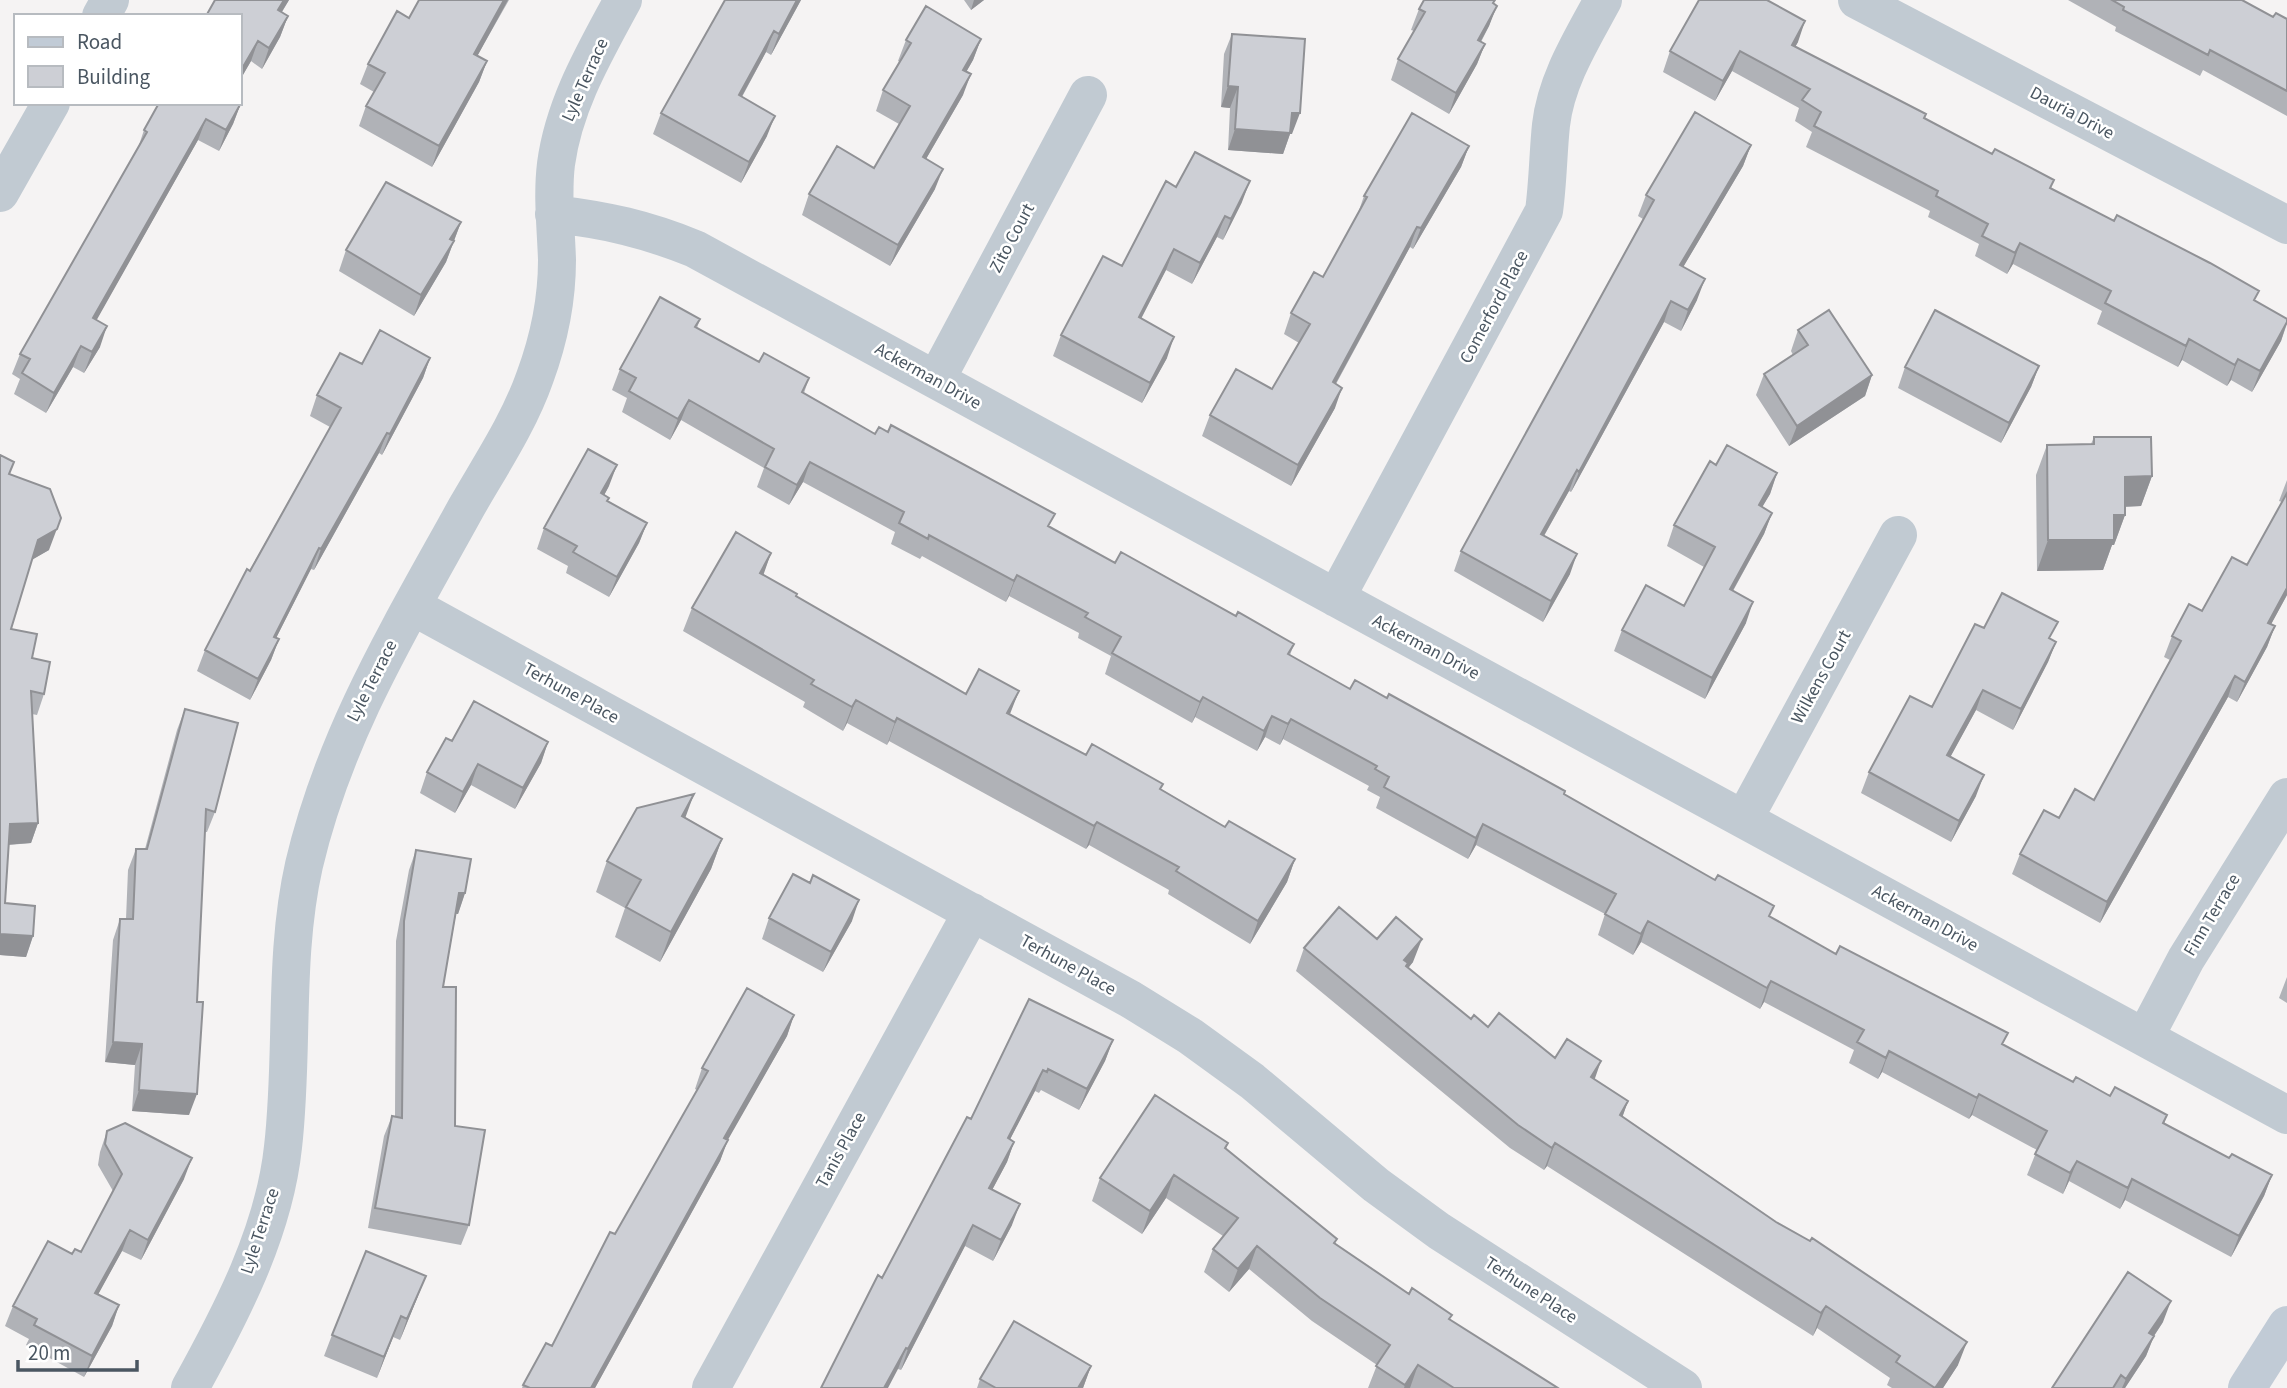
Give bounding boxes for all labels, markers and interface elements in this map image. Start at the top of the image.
legend [14,14,242,105]
text: Road [77,27,122,57]
street label: Lyle Terrace [555,34,615,126]
text: Building [77,62,151,92]
street label: Dauria Drive [2025,80,2119,146]
street label: Zito Court [983,199,1041,277]
street label: Comerford Place [1454,246,1534,368]
street label: Ackerman Drive [870,336,986,416]
street label: Ackerman Drive [1368,608,1484,686]
street label: Wilkens Court [1785,626,1857,728]
street label: Lyle Terrace [341,636,403,726]
street label: Terhune Place [518,656,624,730]
street label: Finn Terrace [2178,869,2246,961]
street label: Ackerman Drive [1867,878,1983,958]
street label: Terhune Place [1015,928,1121,1002]
street label: Tanis Place [810,1107,872,1193]
street label: Lyle Terrace [234,1185,286,1277]
street label: Terhune Place [1480,1251,1582,1329]
scale bar [18,1328,136,1372]
text: 20 m [28,1338,70,1368]

